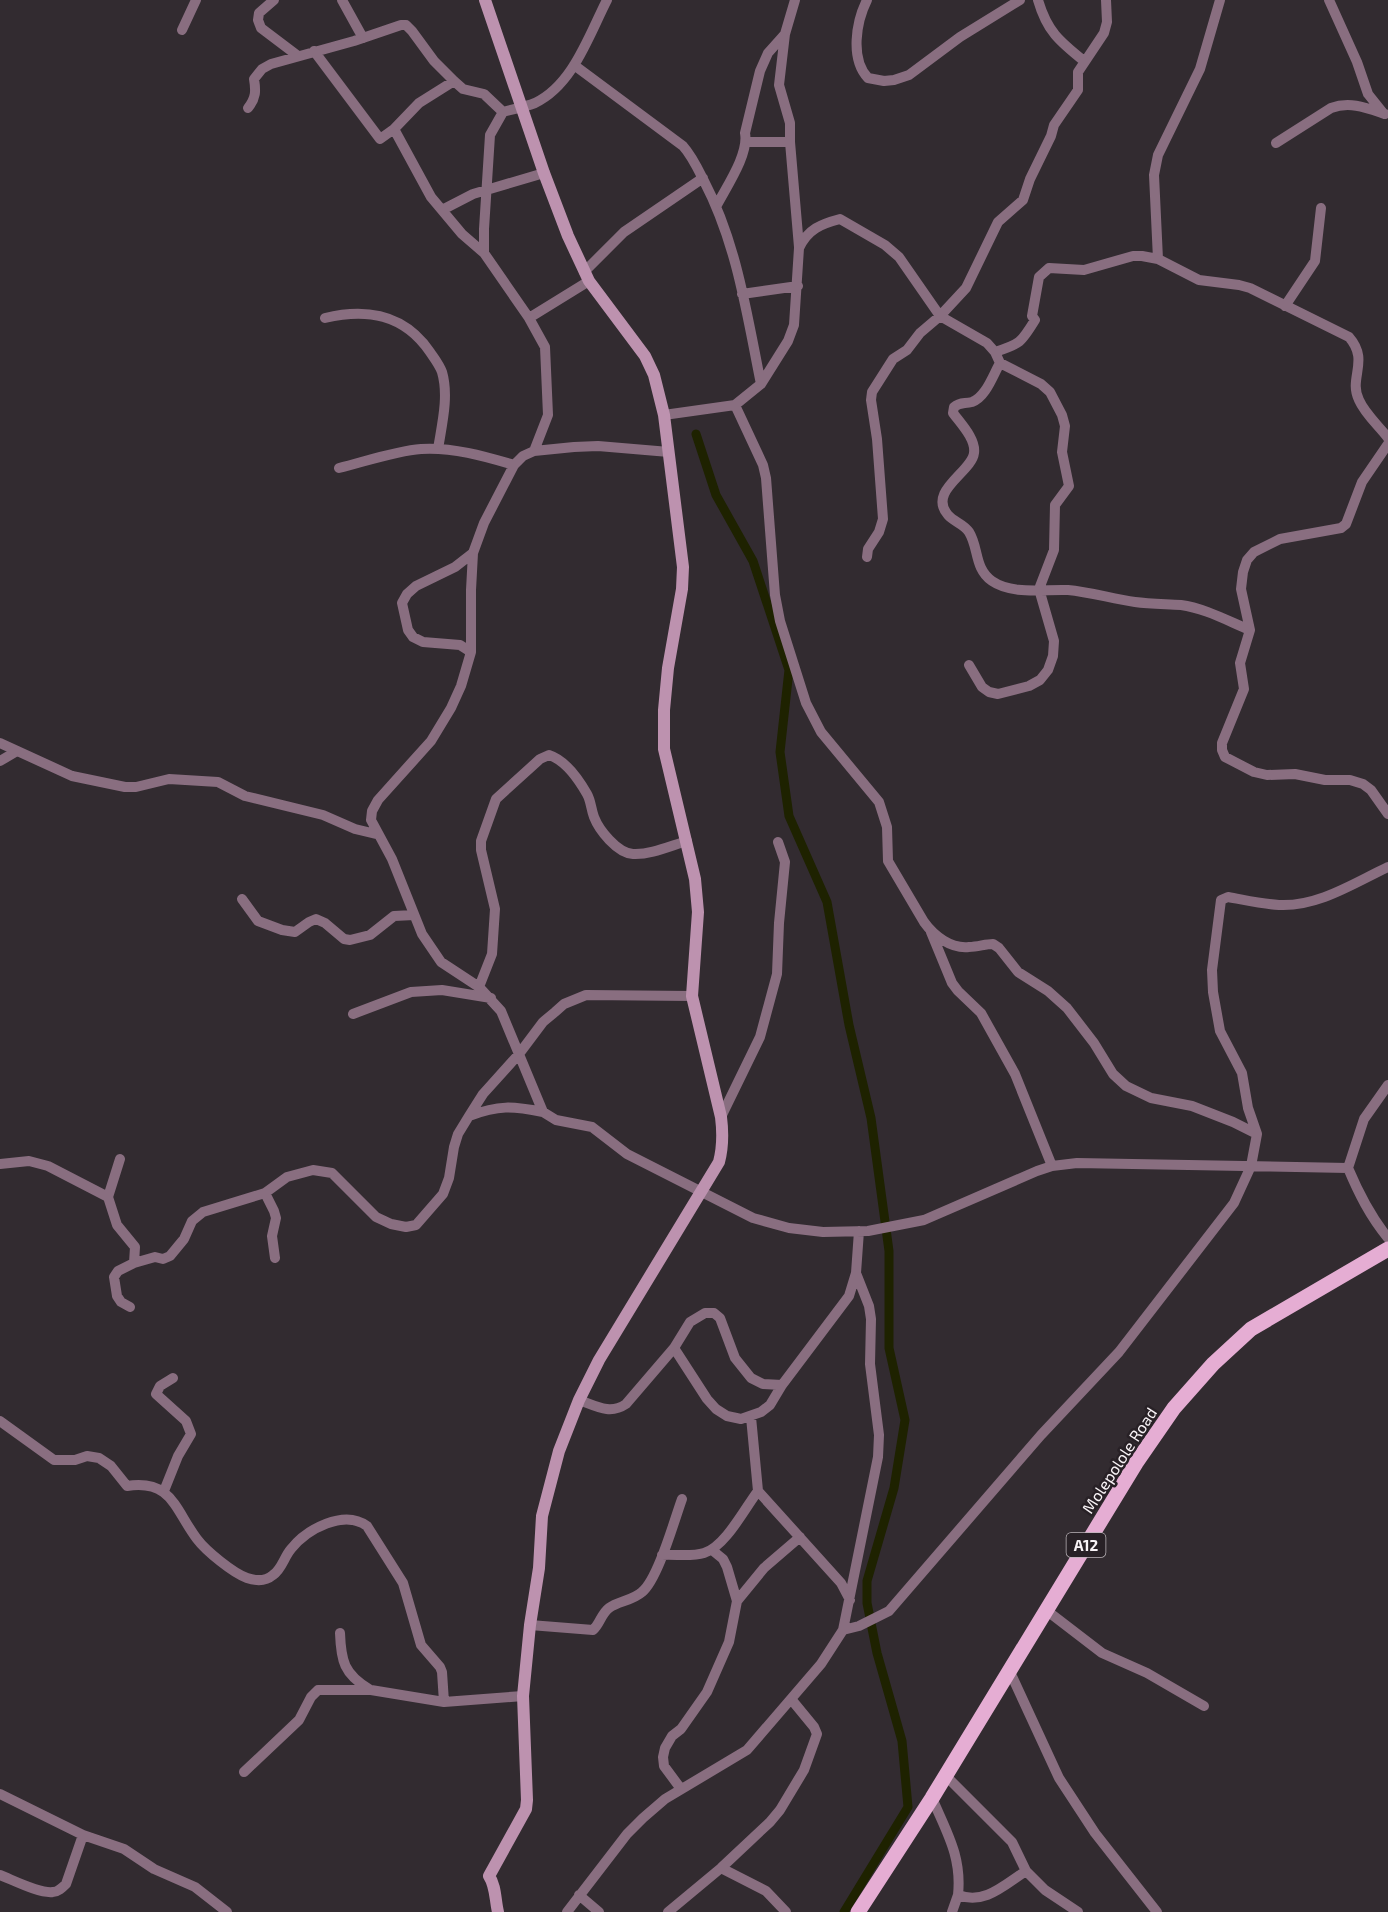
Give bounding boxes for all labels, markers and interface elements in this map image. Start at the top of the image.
street label: Molepolole Road [1078,1403,1160,1517]
road number: A12 [1066,1533,1106,1557]

